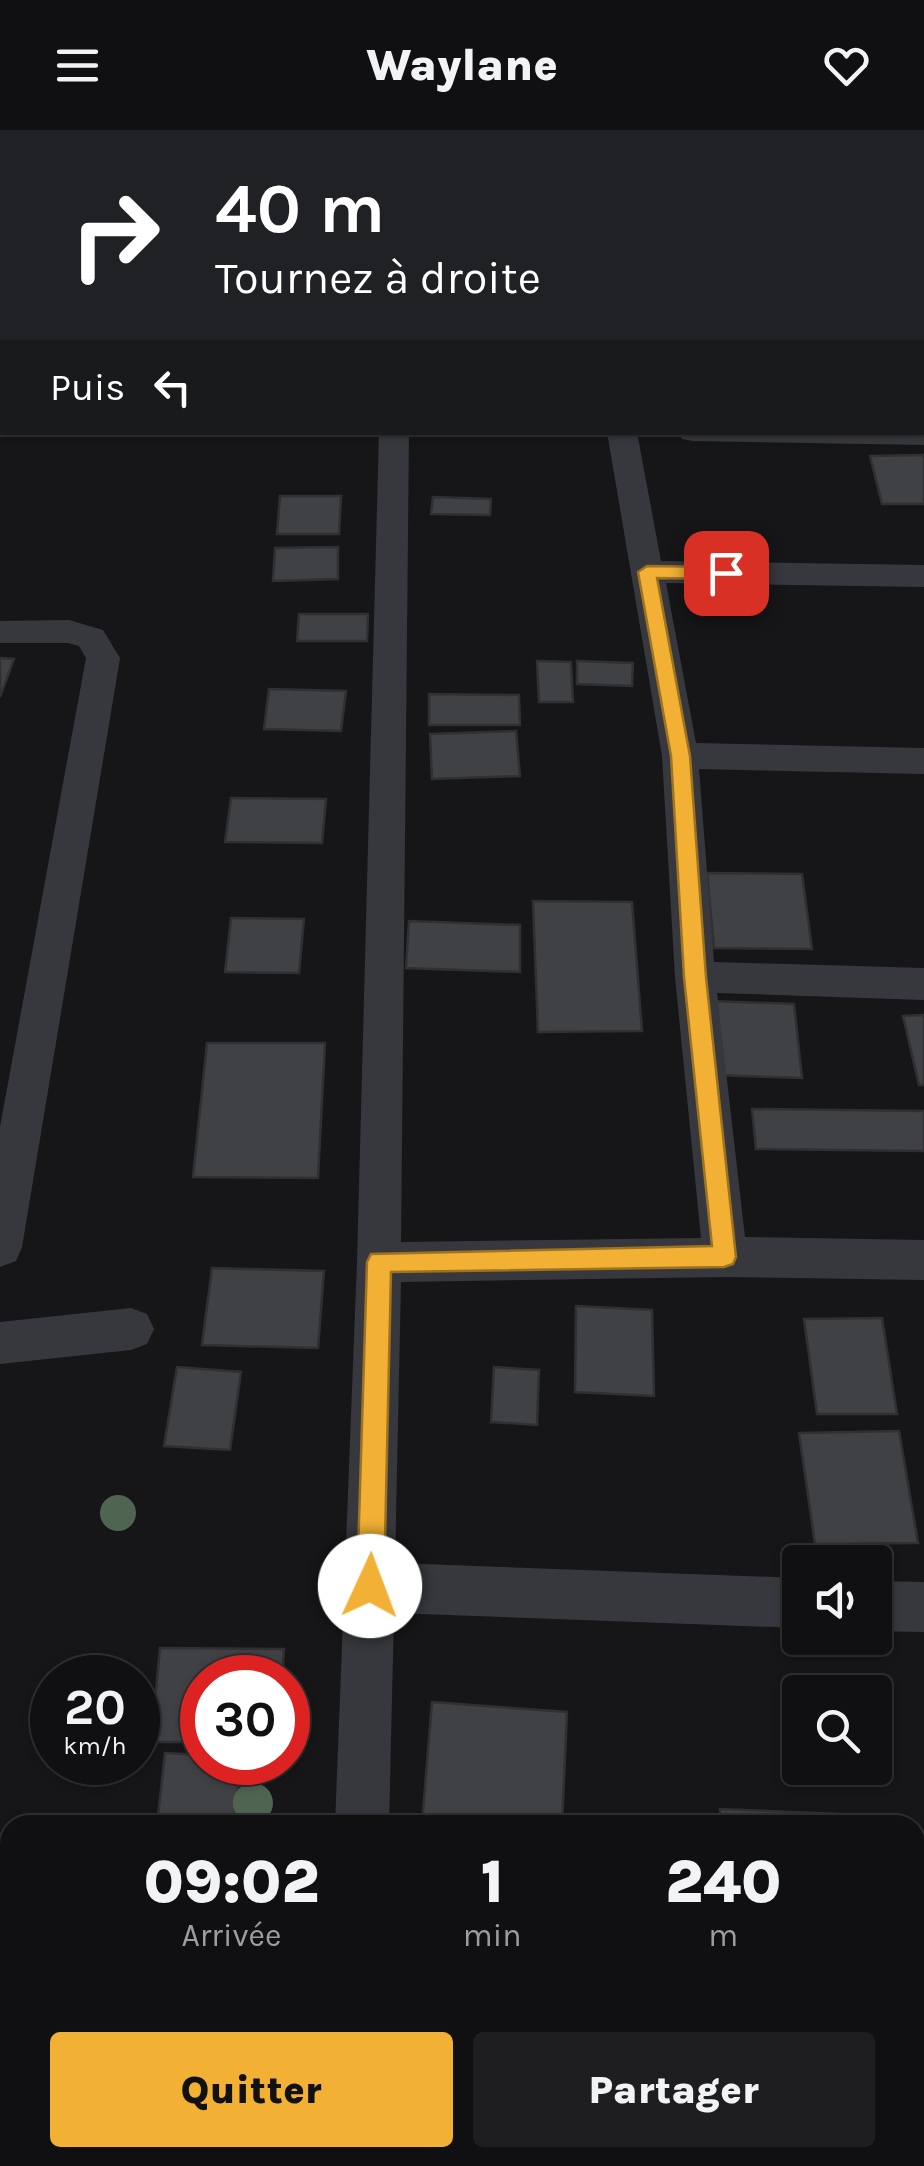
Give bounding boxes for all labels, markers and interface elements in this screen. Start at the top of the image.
icon: menu [50,38,105,93]
icon: heart [819,38,874,93]
text: Waylane [366,39,558,91]
text: 40 m [215,168,385,250]
icon: right [50,170,180,300]
text: Tournez à droite [215,252,541,304]
icon: left [145,360,200,415]
text: Puis [50,365,125,410]
pin [684,531,769,616]
icon: arrive [699,546,754,601]
position arrow [318,1534,422,1638]
map controls [782,1545,892,1785]
button: sound [782,1545,892,1655]
speed limit sign: 30 [180,1655,310,1785]
button: search [782,1675,892,1785]
text: 20 [64,1678,126,1737]
text: km/h [63,1731,127,1760]
text: 09:02 [143,1847,319,1917]
text: 1 [481,1847,504,1917]
text: 240 [665,1847,781,1917]
text: Arrivée [181,1917,281,1954]
text: min [463,1917,522,1954]
text: m [708,1917,738,1954]
button: Quitter [50,2032,453,2147]
button: Partager [473,2032,875,2147]

